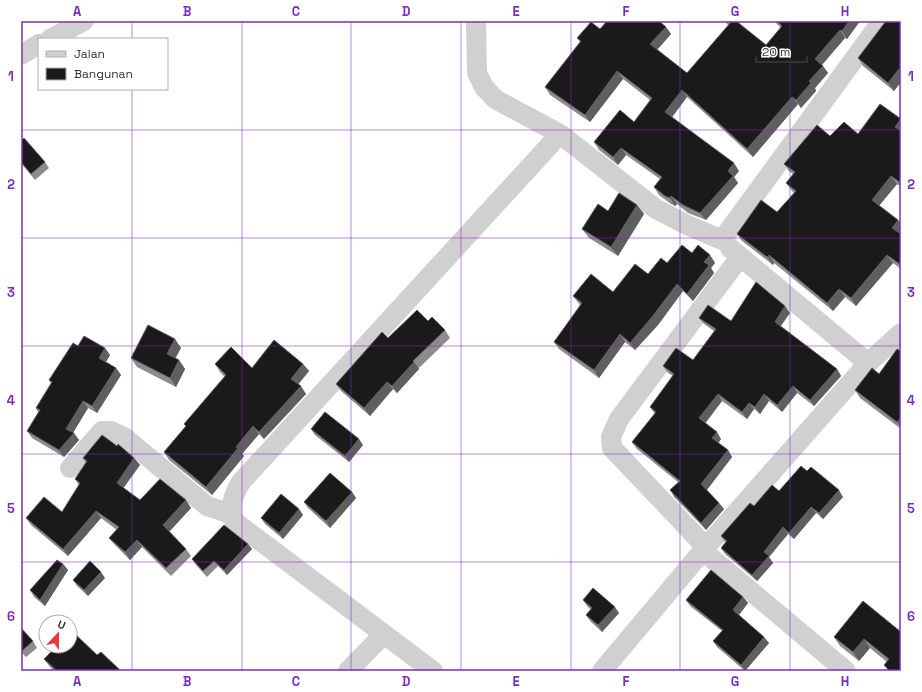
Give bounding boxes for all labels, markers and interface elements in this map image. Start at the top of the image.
text: A [73,3,82,20]
text: B [183,3,192,20]
text: C [292,3,300,20]
text: D [402,3,411,20]
text: E [512,3,520,20]
text: F [623,3,630,20]
text: G [731,3,739,20]
text: H [841,3,849,20]
legend [38,38,168,90]
scale bar [756,38,807,64]
text: 20 m [762,44,790,60]
text: Jalan [74,46,105,62]
text: Bangunan [74,66,133,82]
text: 1 [8,68,14,85]
text: 1 [908,68,914,85]
text: 2 [7,176,15,193]
text: 2 [907,176,915,193]
text: 3 [7,284,15,301]
text: 3 [907,284,915,301]
text: 4 [7,392,15,409]
text: 4 [907,392,915,409]
text: 5 [7,500,15,517]
text: 5 [907,500,915,517]
text: 6 [7,608,15,625]
text: 6 [907,608,915,625]
north arrow [38,614,78,654]
text: U [56,617,68,633]
text: A [73,673,82,690]
text: B [183,673,192,690]
text: C [292,673,300,690]
text: D [402,673,411,690]
text: E [512,673,520,690]
text: F [623,673,630,690]
text: G [731,673,739,690]
text: H [841,673,849,690]

